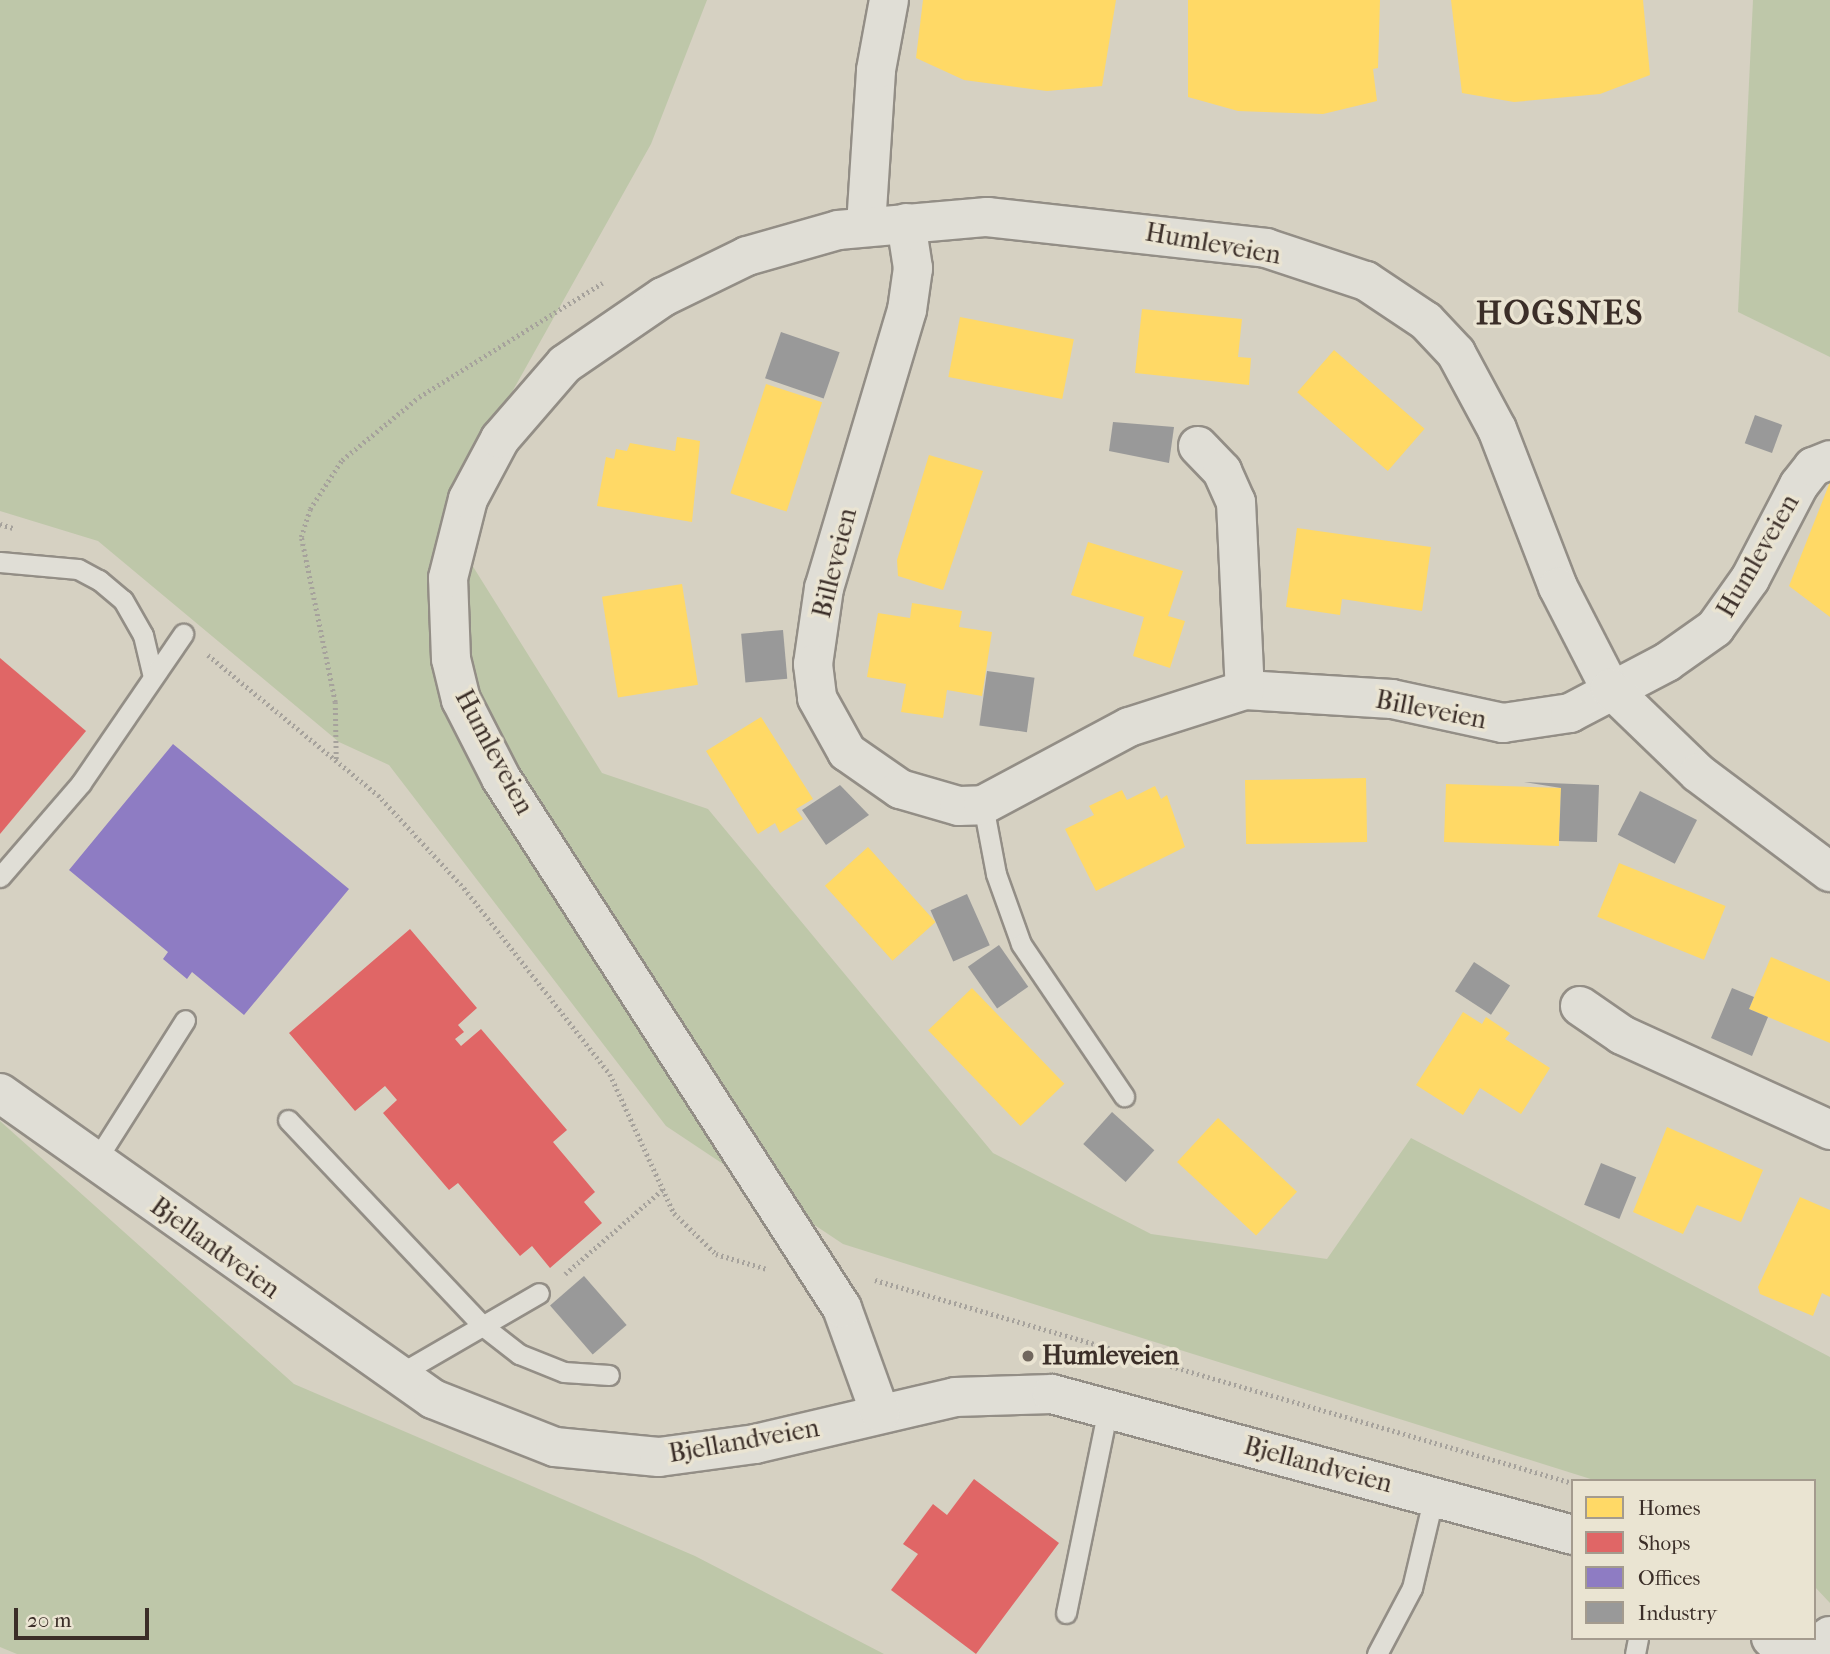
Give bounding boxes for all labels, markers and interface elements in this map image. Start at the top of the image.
street label: Humleveien [1143,217,1283,271]
district label: HOGSNES [1477,294,1643,334]
street label: Humleveien [1710,489,1806,623]
street label: Billeveien [806,505,864,621]
street label: Humleveien [448,684,540,820]
street label: Billeveien [1373,684,1489,736]
street label: Bjellandveien [144,1191,286,1305]
place label: Humleveien [1042,1340,1179,1372]
marker: Humleveien [1020,1348,1036,1364]
street label: Bjellandveien [666,1412,822,1470]
street label: Bjellandveien [1240,1430,1396,1500]
legend [1571,1479,1816,1640]
text: Homes [1638,1496,1700,1520]
text: Shops [1638,1531,1690,1555]
text: Offices [1638,1566,1700,1590]
scale bar [18,1594,152,1638]
text: Industry [1638,1601,1717,1625]
text: 20 m [27,1608,71,1632]

